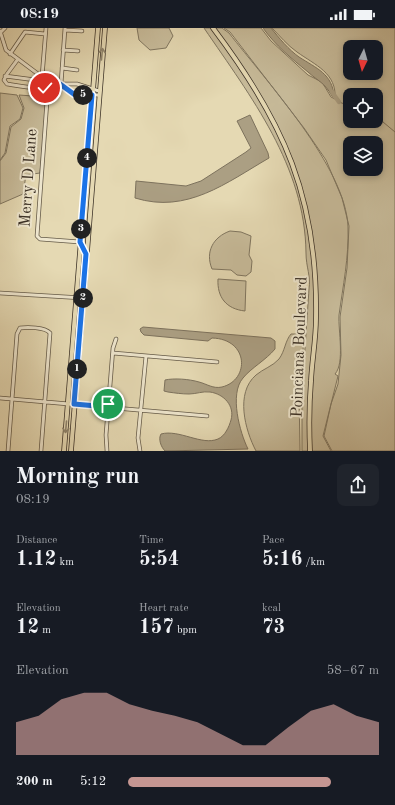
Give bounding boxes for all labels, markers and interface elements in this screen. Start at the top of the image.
text: 08:19 [20,7,59,22]
north arrow [343,40,383,80]
map controls [343,40,383,176]
one-way arrow [99,48,106,61]
pin [28,71,62,105]
icon: check [34,77,56,99]
pin: 5 [73,85,93,105]
button: locate [343,88,383,128]
text: 5 [80,89,86,100]
street label: Merry D Lane [18,128,40,228]
button: layers [343,136,383,176]
pin: 4 [77,148,97,168]
text: 4 [84,152,90,163]
pin: 3 [71,219,91,239]
text: 3 [78,223,84,234]
street label: Poinciana Boulevard [290,276,310,418]
pin: 2 [73,288,93,308]
text: 2 [80,292,86,303]
pin: 1 [67,359,87,379]
text: 1 [74,363,80,374]
pin [91,387,125,421]
icon: arrive [97,393,119,415]
one-way arrow [62,420,69,433]
button: share [337,464,379,506]
text: Morning run [16,466,139,488]
text: 08:19 [16,493,50,506]
text: Distance [16,535,57,546]
text: Time [139,535,164,546]
text: Pace [262,535,284,546]
text: 1.12 [16,550,56,570]
text: 5:54 [139,550,179,570]
text: 5:16 [262,550,302,570]
text: km [56,557,74,568]
text: /km [302,557,325,568]
text: Elevation [16,603,61,614]
text: Heart rate [139,603,188,614]
text: kcal [262,603,281,614]
text: 12 [16,618,39,638]
text: 157 [139,618,174,638]
text: 73 [262,618,285,638]
text: m [39,625,51,636]
text: bpm [174,625,197,636]
text: Elevation [16,664,69,677]
text: 58–67 m [327,664,379,677]
text: 200 m [16,775,53,788]
text: 5:12 [80,775,106,788]

